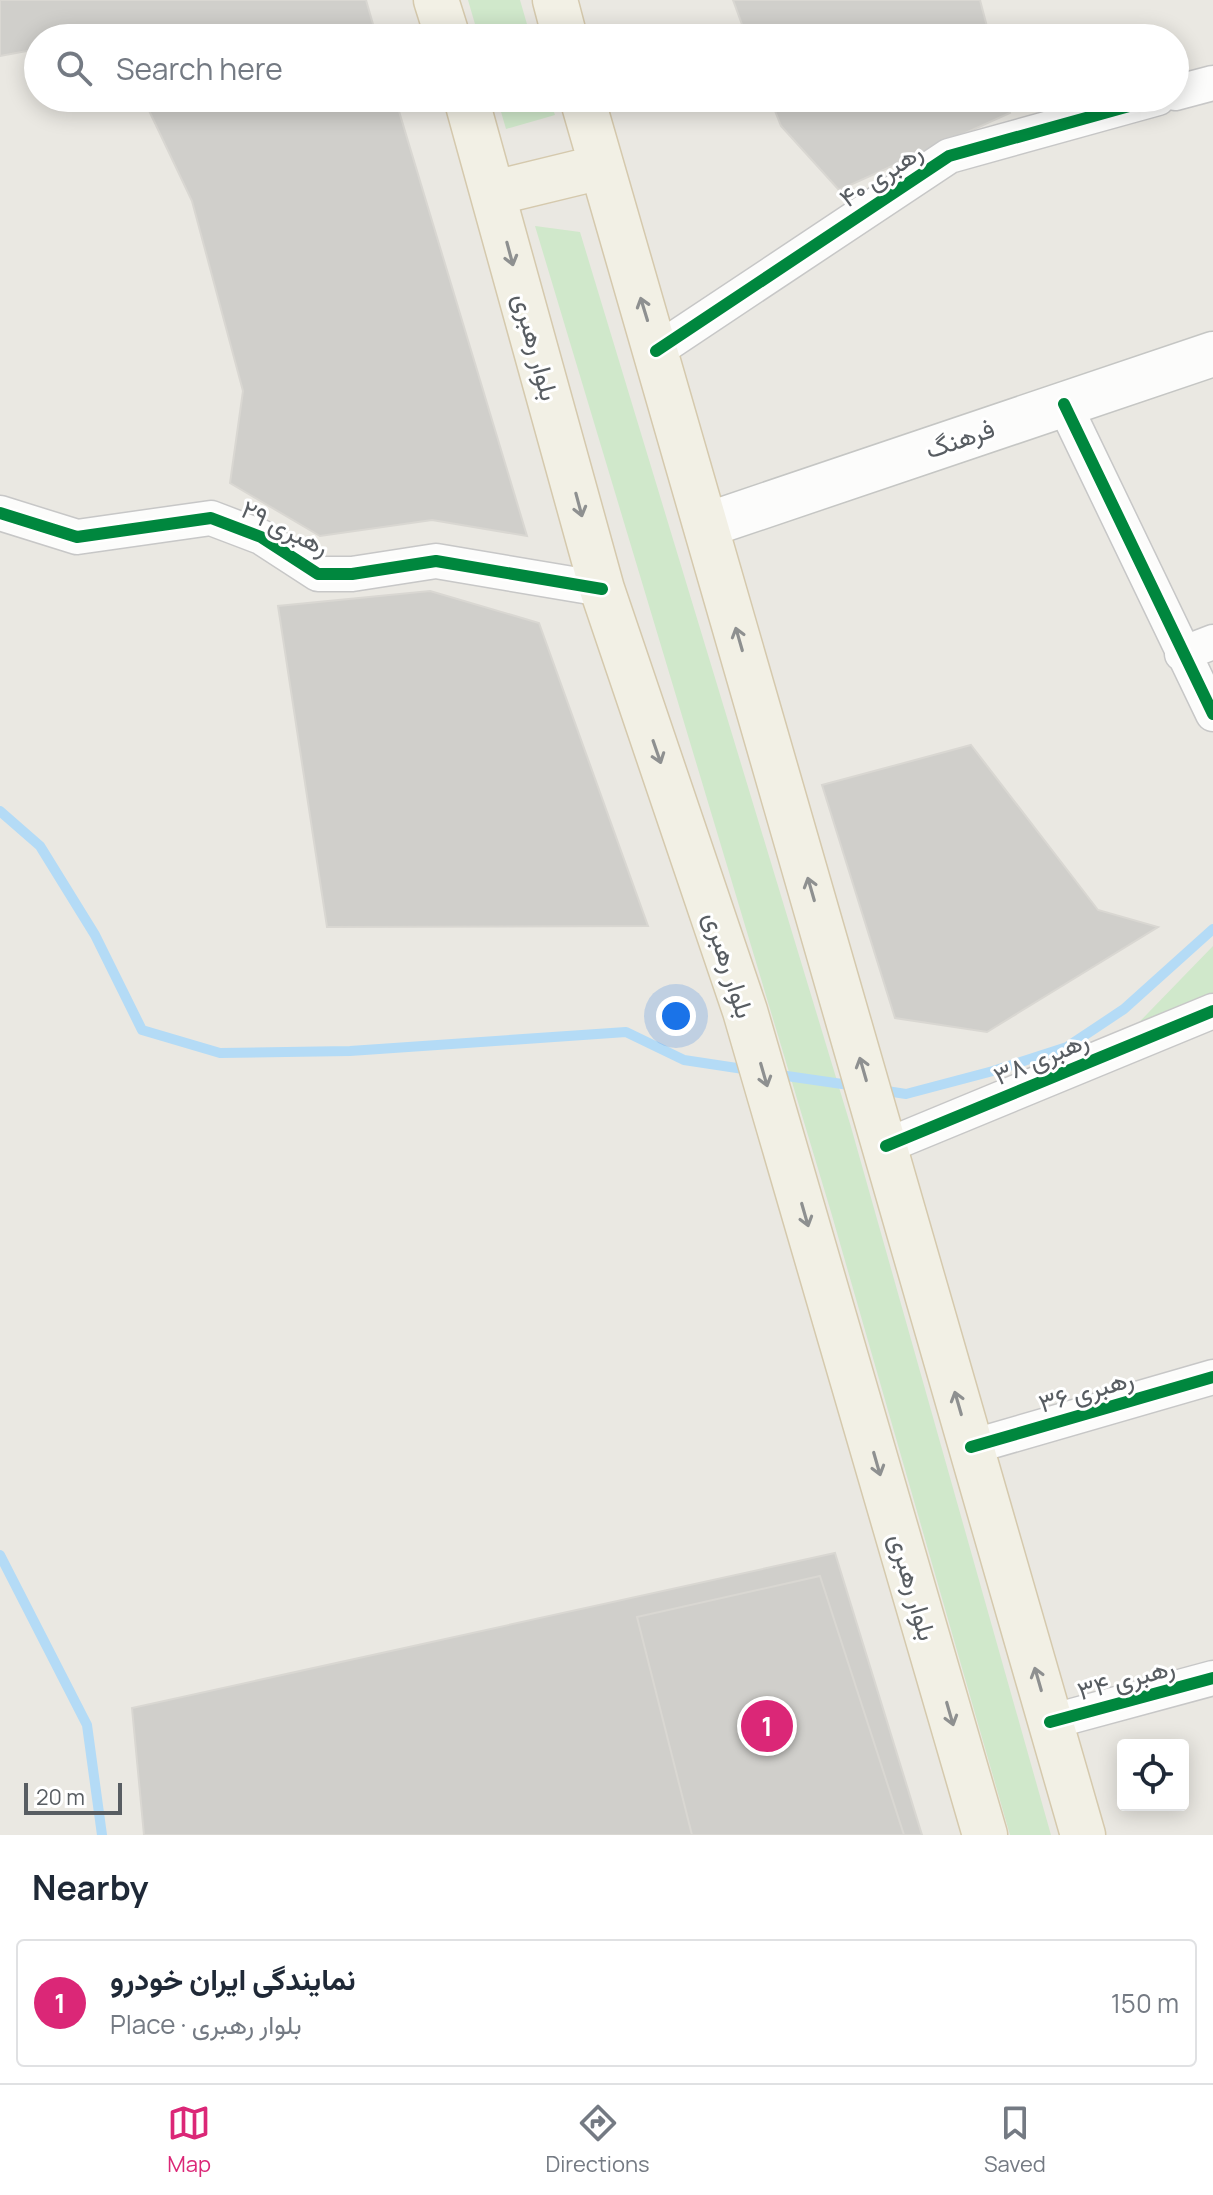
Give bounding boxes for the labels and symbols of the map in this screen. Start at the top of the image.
street label: رهبری ۴۰ [832,133,929,215]
one-way arrow [504,240,519,266]
street label: بلوار رهبری [505,289,569,405]
one-way arrow [636,296,651,322]
street label: فرهنگ [920,409,999,467]
street label: رهبری ۲۹ [235,490,335,564]
one-way arrow [572,491,587,517]
one-way arrow [731,627,746,653]
one-way arrow [651,740,666,765]
one-way arrow [803,877,817,902]
street label: بلوار رهبری [696,907,764,1023]
your location [656,996,696,1036]
street label: رهبری ۳۸ [988,1021,1094,1093]
one-way arrow [855,1057,870,1083]
one-way arrow [757,1062,772,1088]
one-way arrow [798,1201,813,1227]
street label: رهبری ۳۶ [1034,1359,1137,1421]
one-way arrow [950,1390,965,1416]
one-way arrow [870,1451,885,1477]
street label: بلوار رهبری [882,1529,946,1645]
street label: رهبری ۳۴ [1073,1648,1178,1708]
one-way arrow [1030,1667,1045,1693]
pin: 1 [741,1696,793,1756]
one-way arrow [944,1701,958,1726]
scale bar [24,1779,122,1815]

